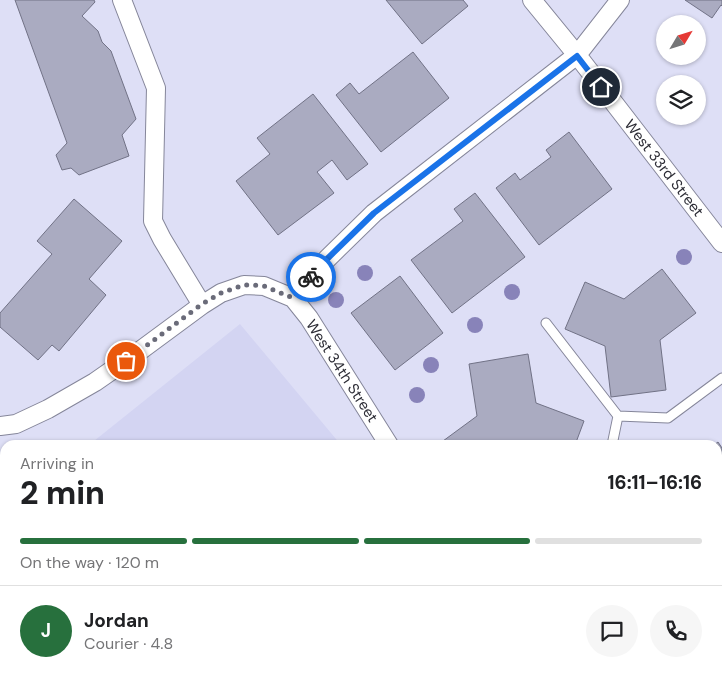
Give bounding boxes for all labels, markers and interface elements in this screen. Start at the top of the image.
north arrow [656,15,706,65]
map controls [656,15,706,125]
pin [580,66,622,108]
icon: home [587,73,615,101]
button: layers [656,75,706,125]
street label: West 33rd Street [620,115,708,221]
courier [286,252,336,302]
icon: bike [297,263,325,291]
street label: West 34th Street [301,316,383,426]
pin [105,340,147,382]
icon: bag [112,347,140,375]
text: Arriving in [20,453,94,474]
text: 16:11–16:16 [608,470,702,495]
text: 2 min [20,472,105,514]
text: On the way · 120 m [20,552,159,573]
button: chat [586,605,638,657]
button: phone [650,605,702,657]
text: Jordan [84,608,149,633]
text: J [41,618,51,643]
text: Courier · 4.8 [84,633,173,654]

